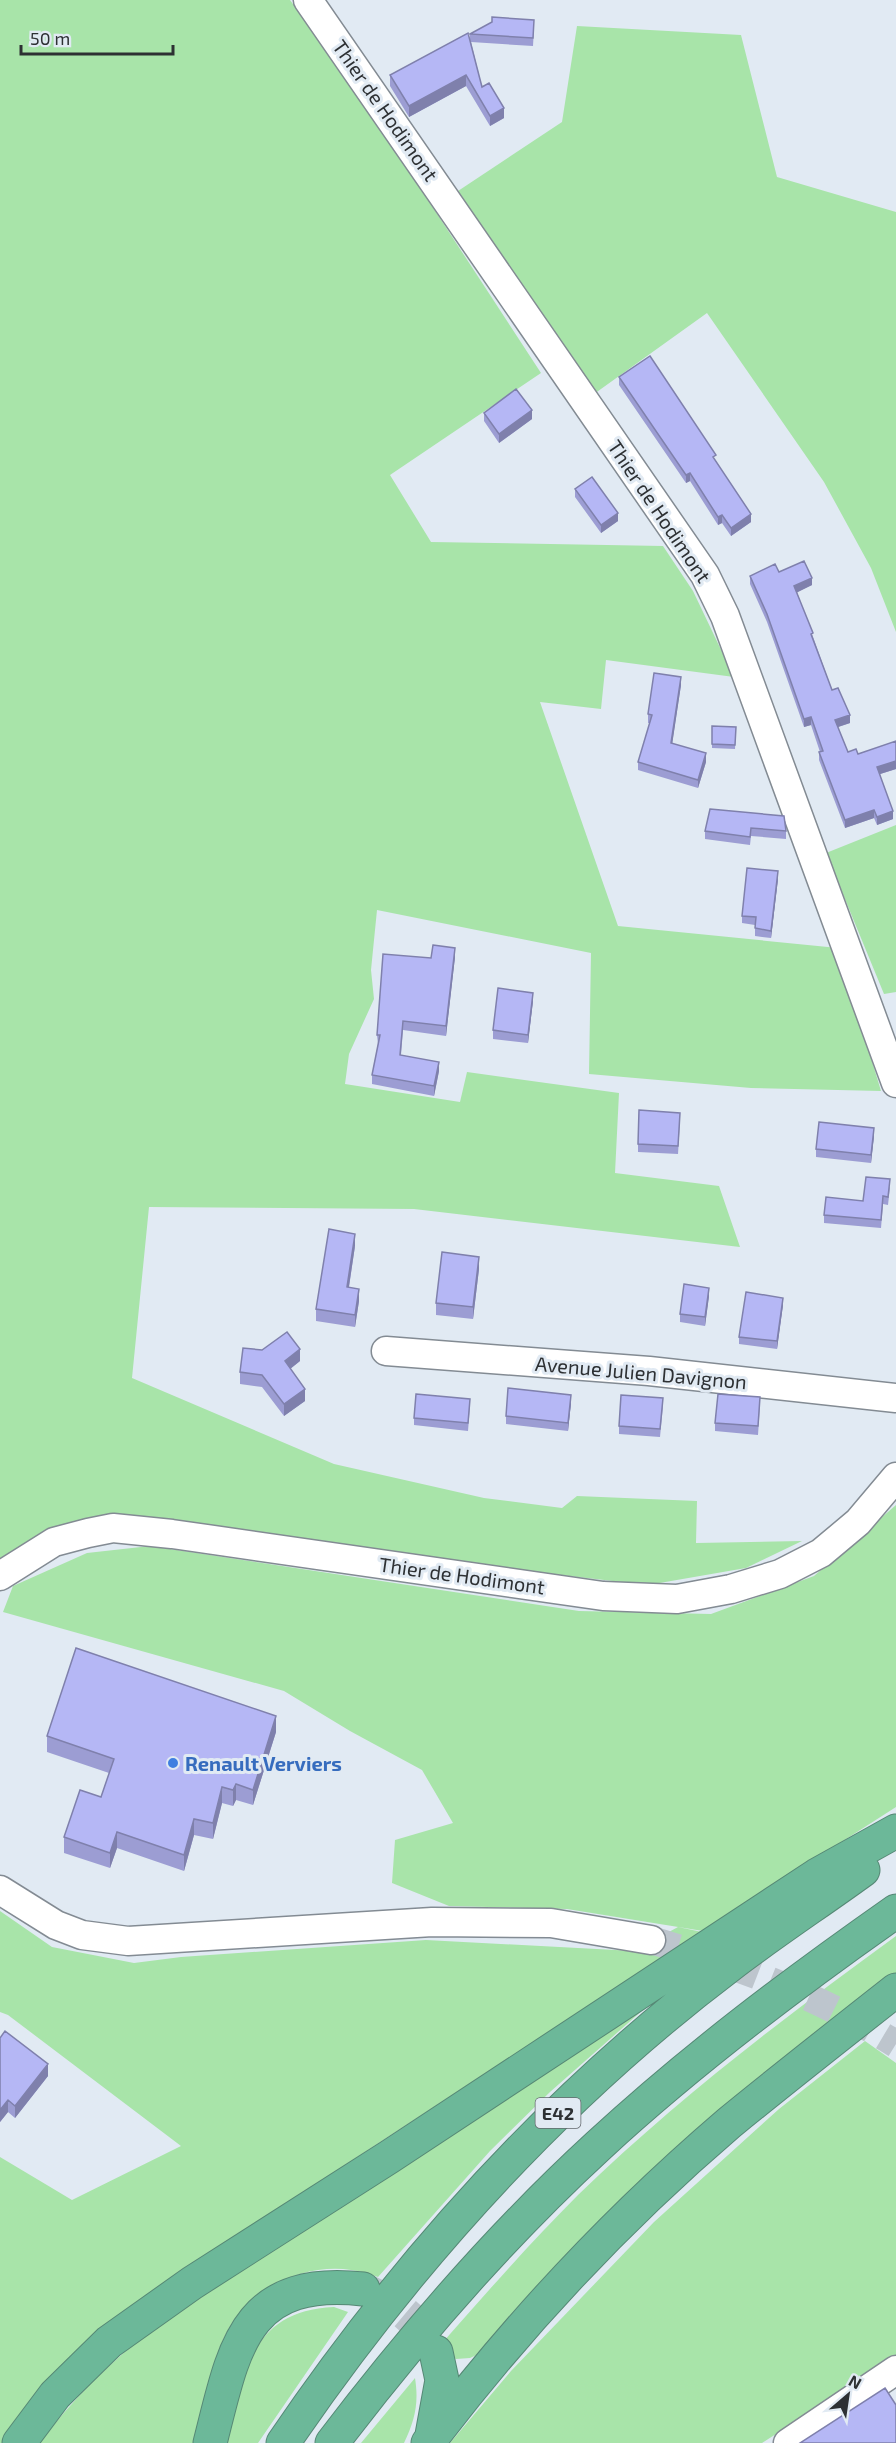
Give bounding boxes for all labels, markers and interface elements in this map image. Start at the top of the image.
scale bar [21,18,172,56]
text: 50 m [30,27,70,49]
street label: Thier de Hodimont [328,35,444,186]
street label: Thier de Hodimont [603,435,717,587]
street label: Avenue Julien Davignon [534,1351,748,1393]
street label: Thier de Hodimont [378,1552,547,1599]
place label: Renault Verviers [185,1751,342,1775]
marker: Renault Verviers [166,1756,180,1770]
road number: E42 [536,2098,580,2128]
north arrow [818,2365,878,2425]
text: N [846,2370,865,2393]

